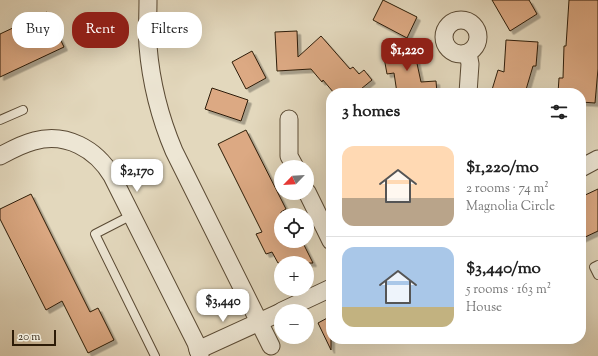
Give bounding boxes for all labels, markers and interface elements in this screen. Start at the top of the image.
chip: Buy [12,12,64,48]
chip: Rent [72,12,129,48]
chip: Filters [137,12,202,48]
pin: $1,220 [374,38,440,72]
text: $1,220 [390,42,424,60]
text: 3 homes [342,100,400,124]
icon: filters [548,101,570,123]
text: $1,220/mo [466,156,539,180]
pin: $2,170 [104,159,170,193]
north arrow [274,160,314,200]
map controls [274,160,314,344]
icon: home [374,162,422,210]
text: $2,170 [120,163,154,181]
text: 2 rooms · 74 m² [466,180,549,198]
text: Magnolia Circle [466,198,555,216]
button: locate [274,208,314,248]
button: + [274,256,314,296]
text: $3,440/mo [466,257,541,281]
icon: home [374,263,422,311]
text: 5 rooms · 163 m² [466,281,551,299]
pin: $3,440 [190,289,256,323]
text: $3,440 [205,293,241,311]
text: House [466,299,502,317]
button: − [274,304,314,344]
scale bar [12,328,56,347]
text: 20 m [18,329,40,345]

